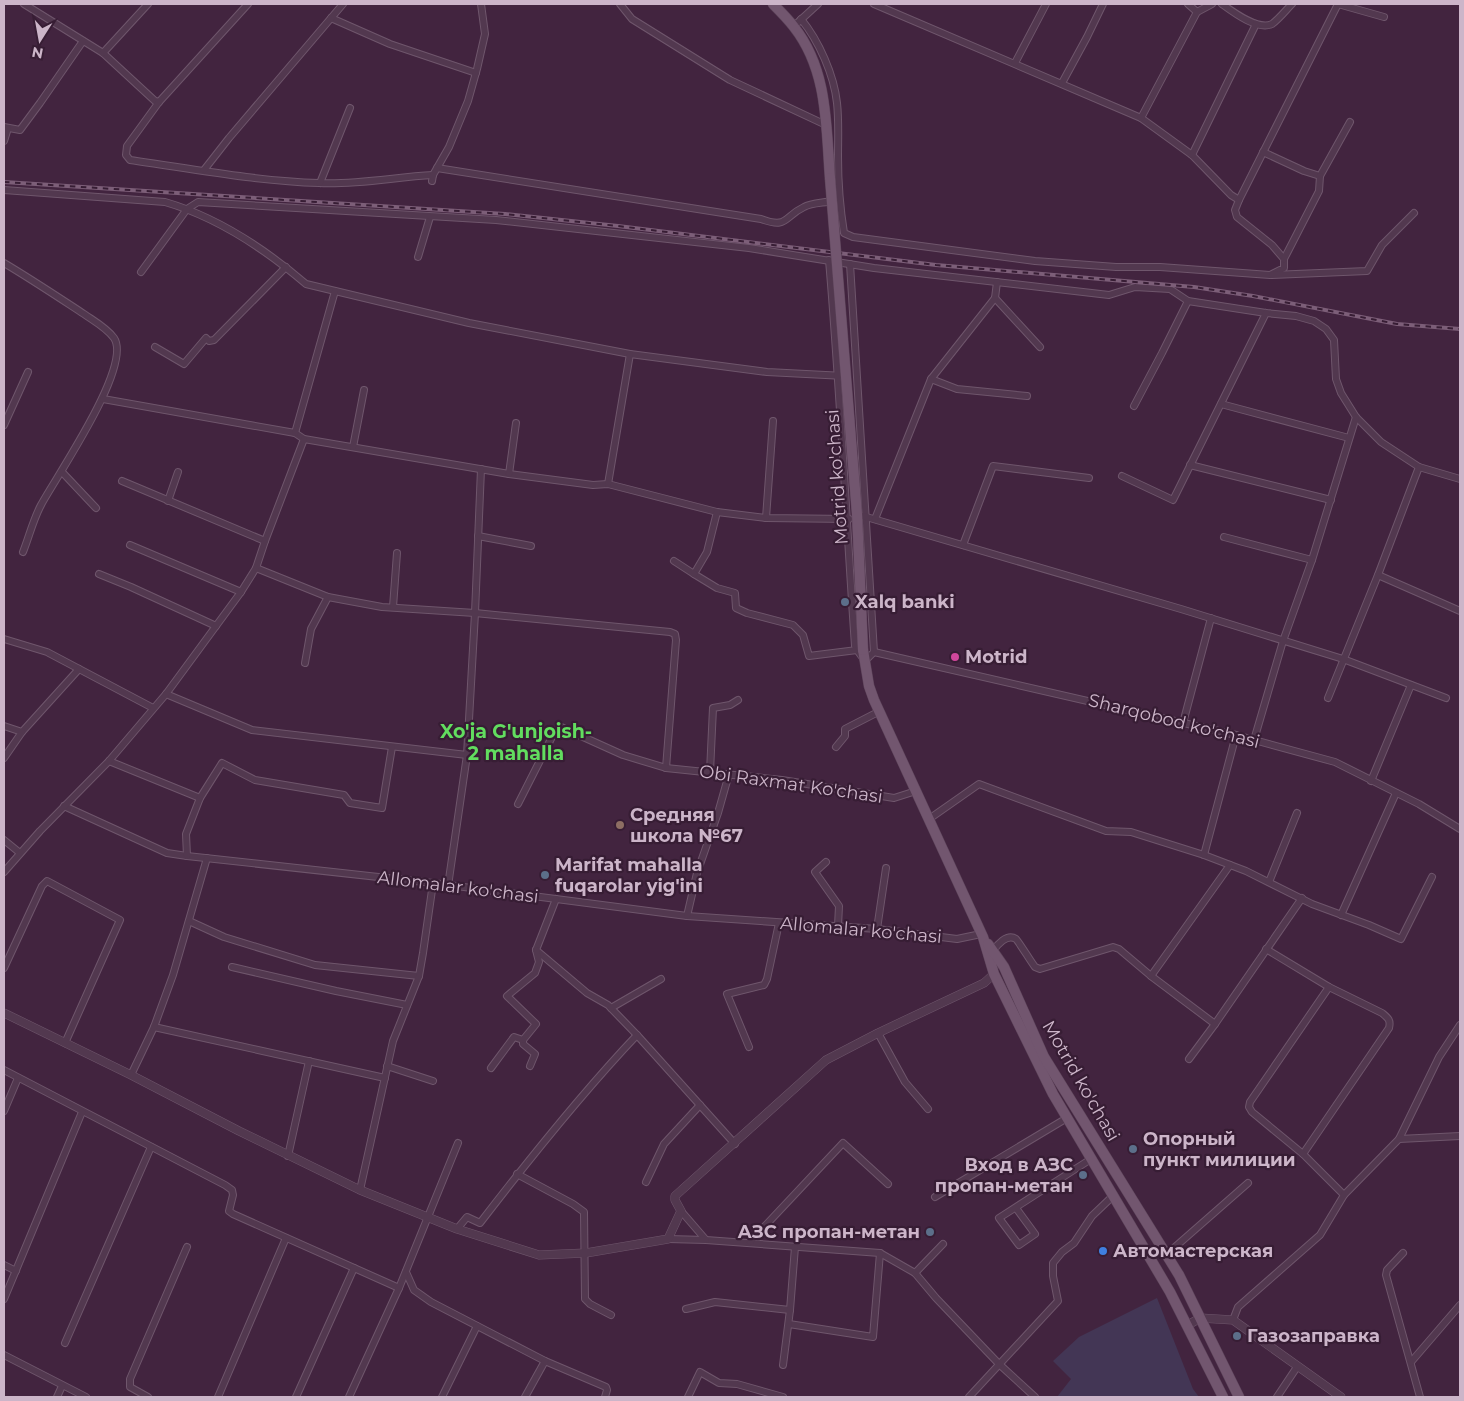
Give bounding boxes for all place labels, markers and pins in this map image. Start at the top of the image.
place label: Xalq banki [855,591,955,613]
marker: Xalq banki [839,596,851,608]
place label: Motrid [965,646,1027,668]
marker: Motrid [949,651,961,663]
place label: Средняя школа №67 [630,804,743,847]
marker: Средняя школа №67 [614,819,626,831]
place label: Marifat mahalla fuqarolar yig'ini [555,854,703,897]
marker: Marifat mahalla fuqarolar yig'ini [539,869,551,881]
place label: Опорный пункт милиции [1143,1128,1296,1171]
marker: Опорный пункт милиции [1127,1143,1139,1155]
place label: Вход в АЗС пропан-метан [935,1154,1073,1197]
marker: Вход в АЗС пропан-метан [1077,1169,1089,1181]
place label: АЗС пропан-метан [738,1221,920,1243]
marker: АЗС пропан-метан [924,1226,936,1238]
place label: Автомастерская [1113,1240,1273,1262]
marker: Автомастерская [1097,1245,1109,1257]
place label: Газозаправка [1247,1325,1380,1347]
marker: Газозаправка [1231,1330,1243,1342]

